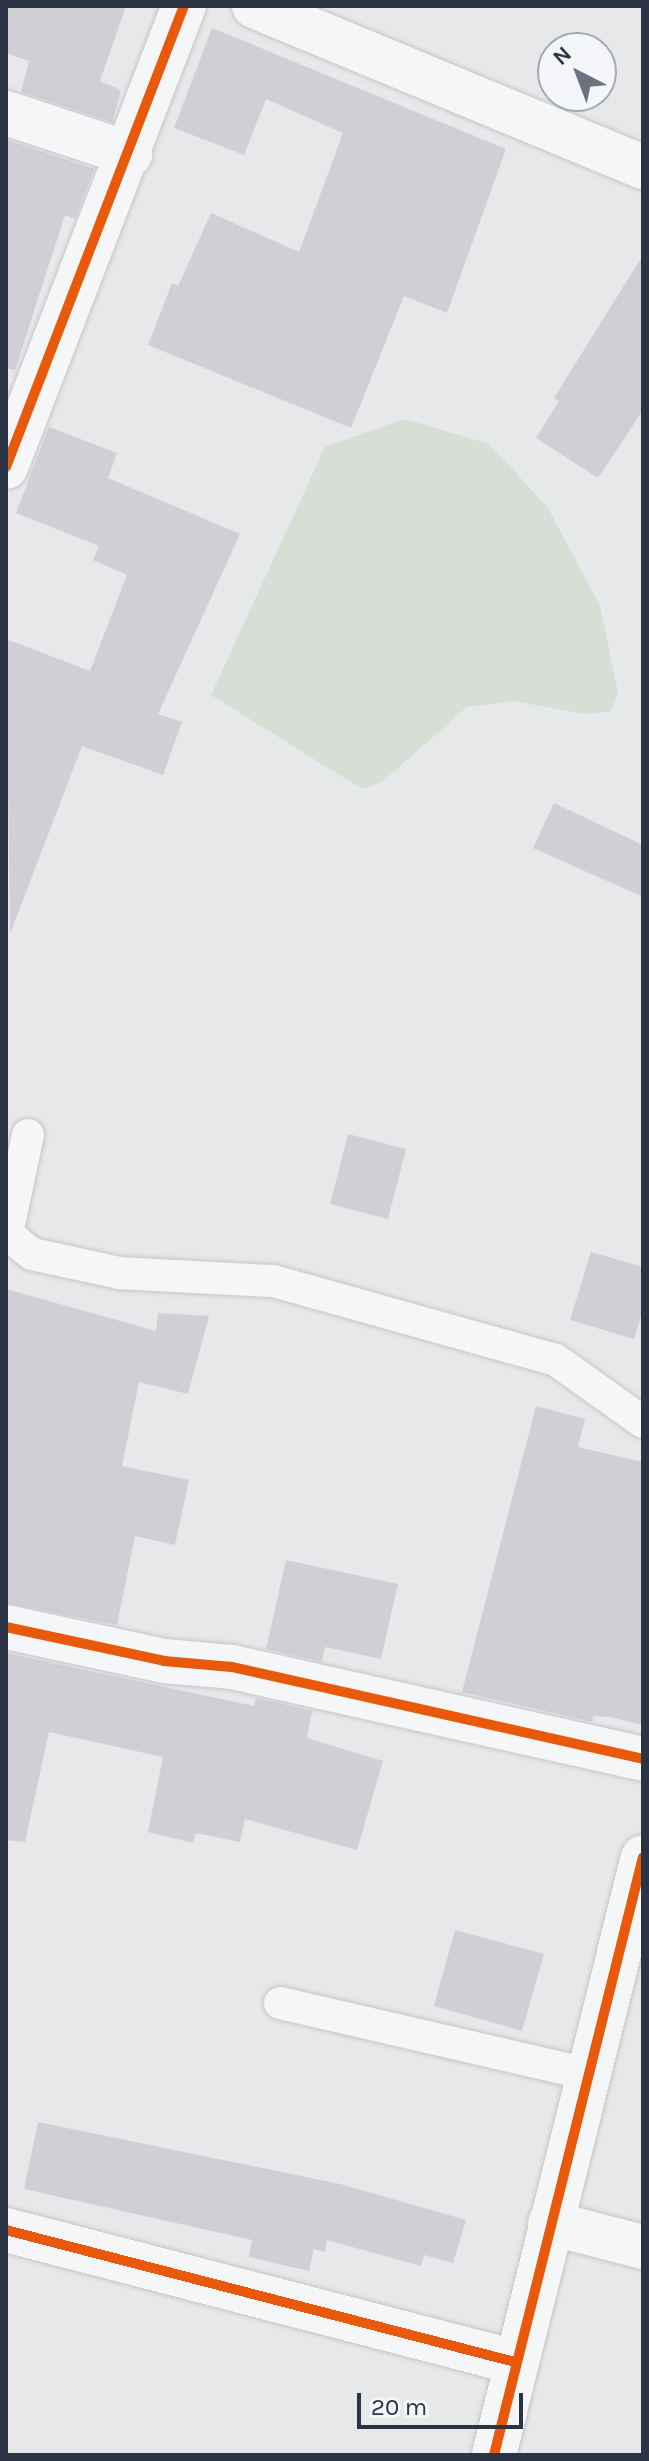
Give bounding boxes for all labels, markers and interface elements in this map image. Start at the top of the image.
north arrow [537,32,617,112]
text: N [548,41,577,71]
scale bar [361,2377,527,2427]
text: 20 m [371,2393,427,2421]

